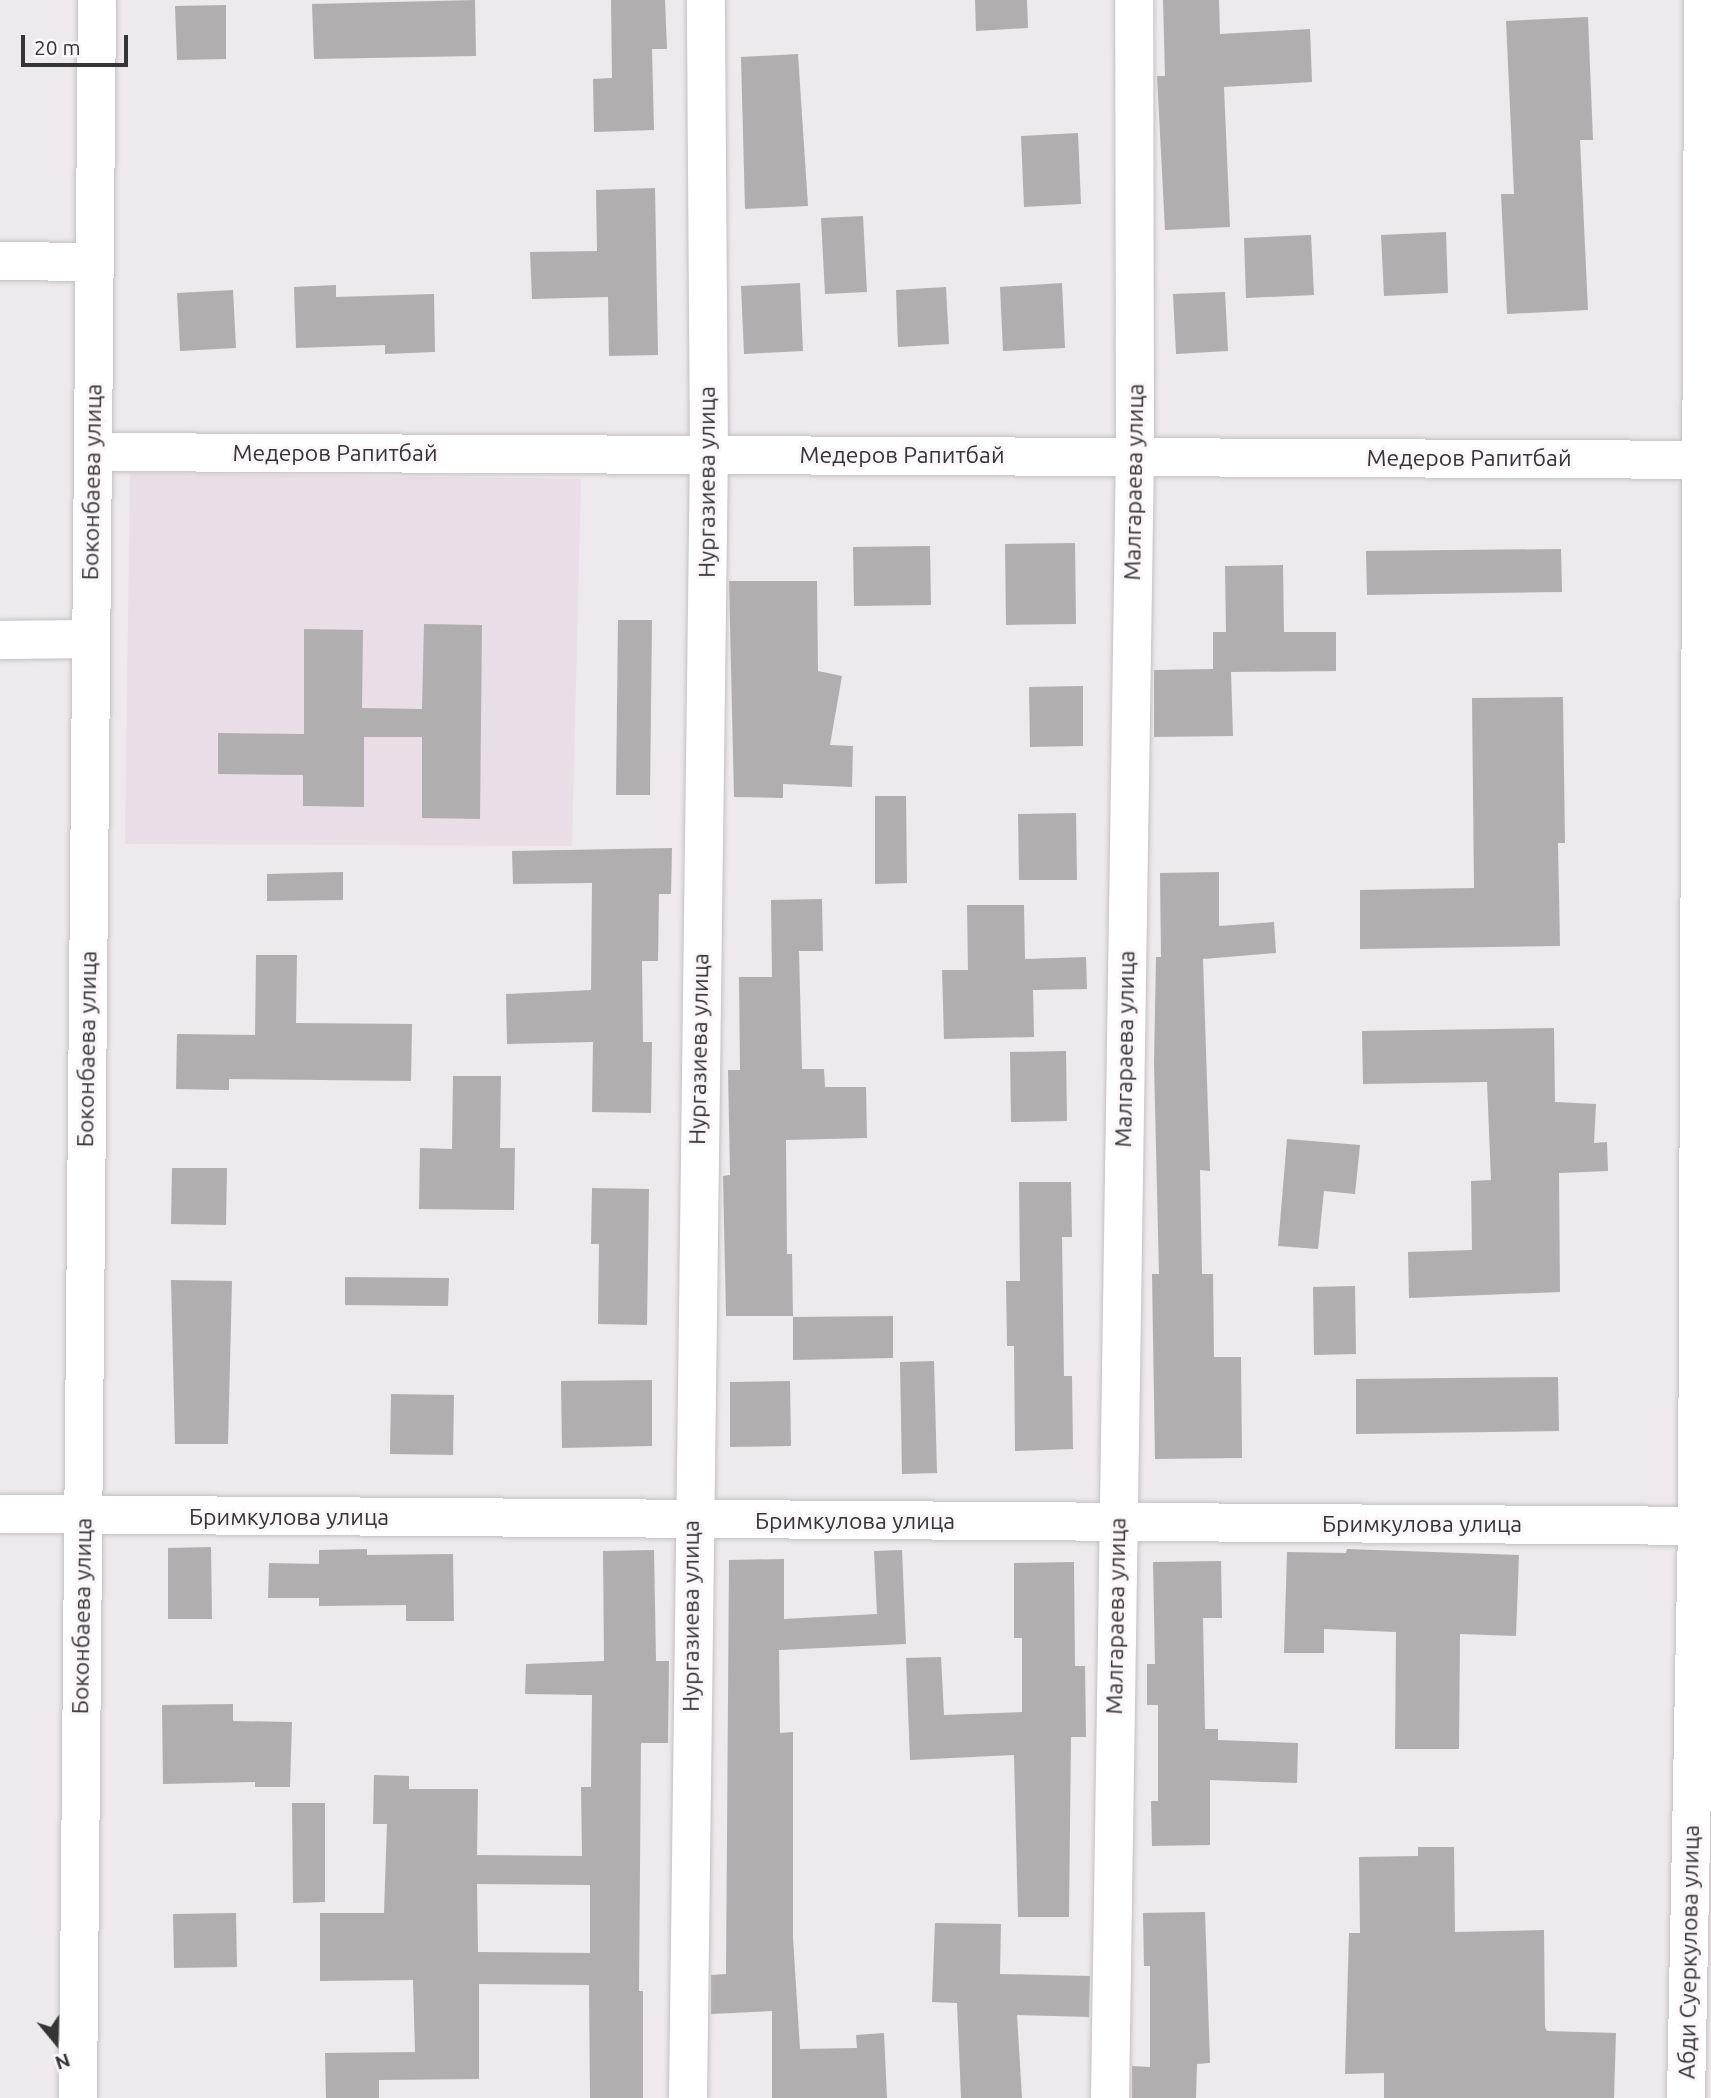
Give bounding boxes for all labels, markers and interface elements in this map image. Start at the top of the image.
scale bar [24,21,131,65]
text: 20 m [34,35,81,59]
street label: Боконбаева улица [76,383,108,581]
street label: Малгараева улица [1118,383,1150,581]
street label: Нургазиева улица [693,386,721,578]
street label: Медеров Рапитбай [232,439,438,467]
street label: Медеров Рапитбай [799,441,1005,469]
street label: Медеров Рапитбай [1366,444,1572,472]
street label: Боконбаева улица [71,950,103,1148]
street label: Малгараева улица [1109,950,1141,1148]
street label: Нургазиева улица [684,953,714,1145]
street label: Бримкулова улица [189,1503,389,1531]
street label: Бримкулова улица [755,1507,955,1535]
street label: Бримкулова улица [1322,1510,1522,1538]
street label: Боконбаева улица [66,1517,98,1715]
street label: Малгараева улица [1100,1517,1132,1715]
street label: Нургазиева улица [677,1520,705,1712]
street label: Абди Суеркулова улица [1673,1825,1705,2079]
north arrow [21,2007,91,2077]
text: N [53,2049,73,2075]

